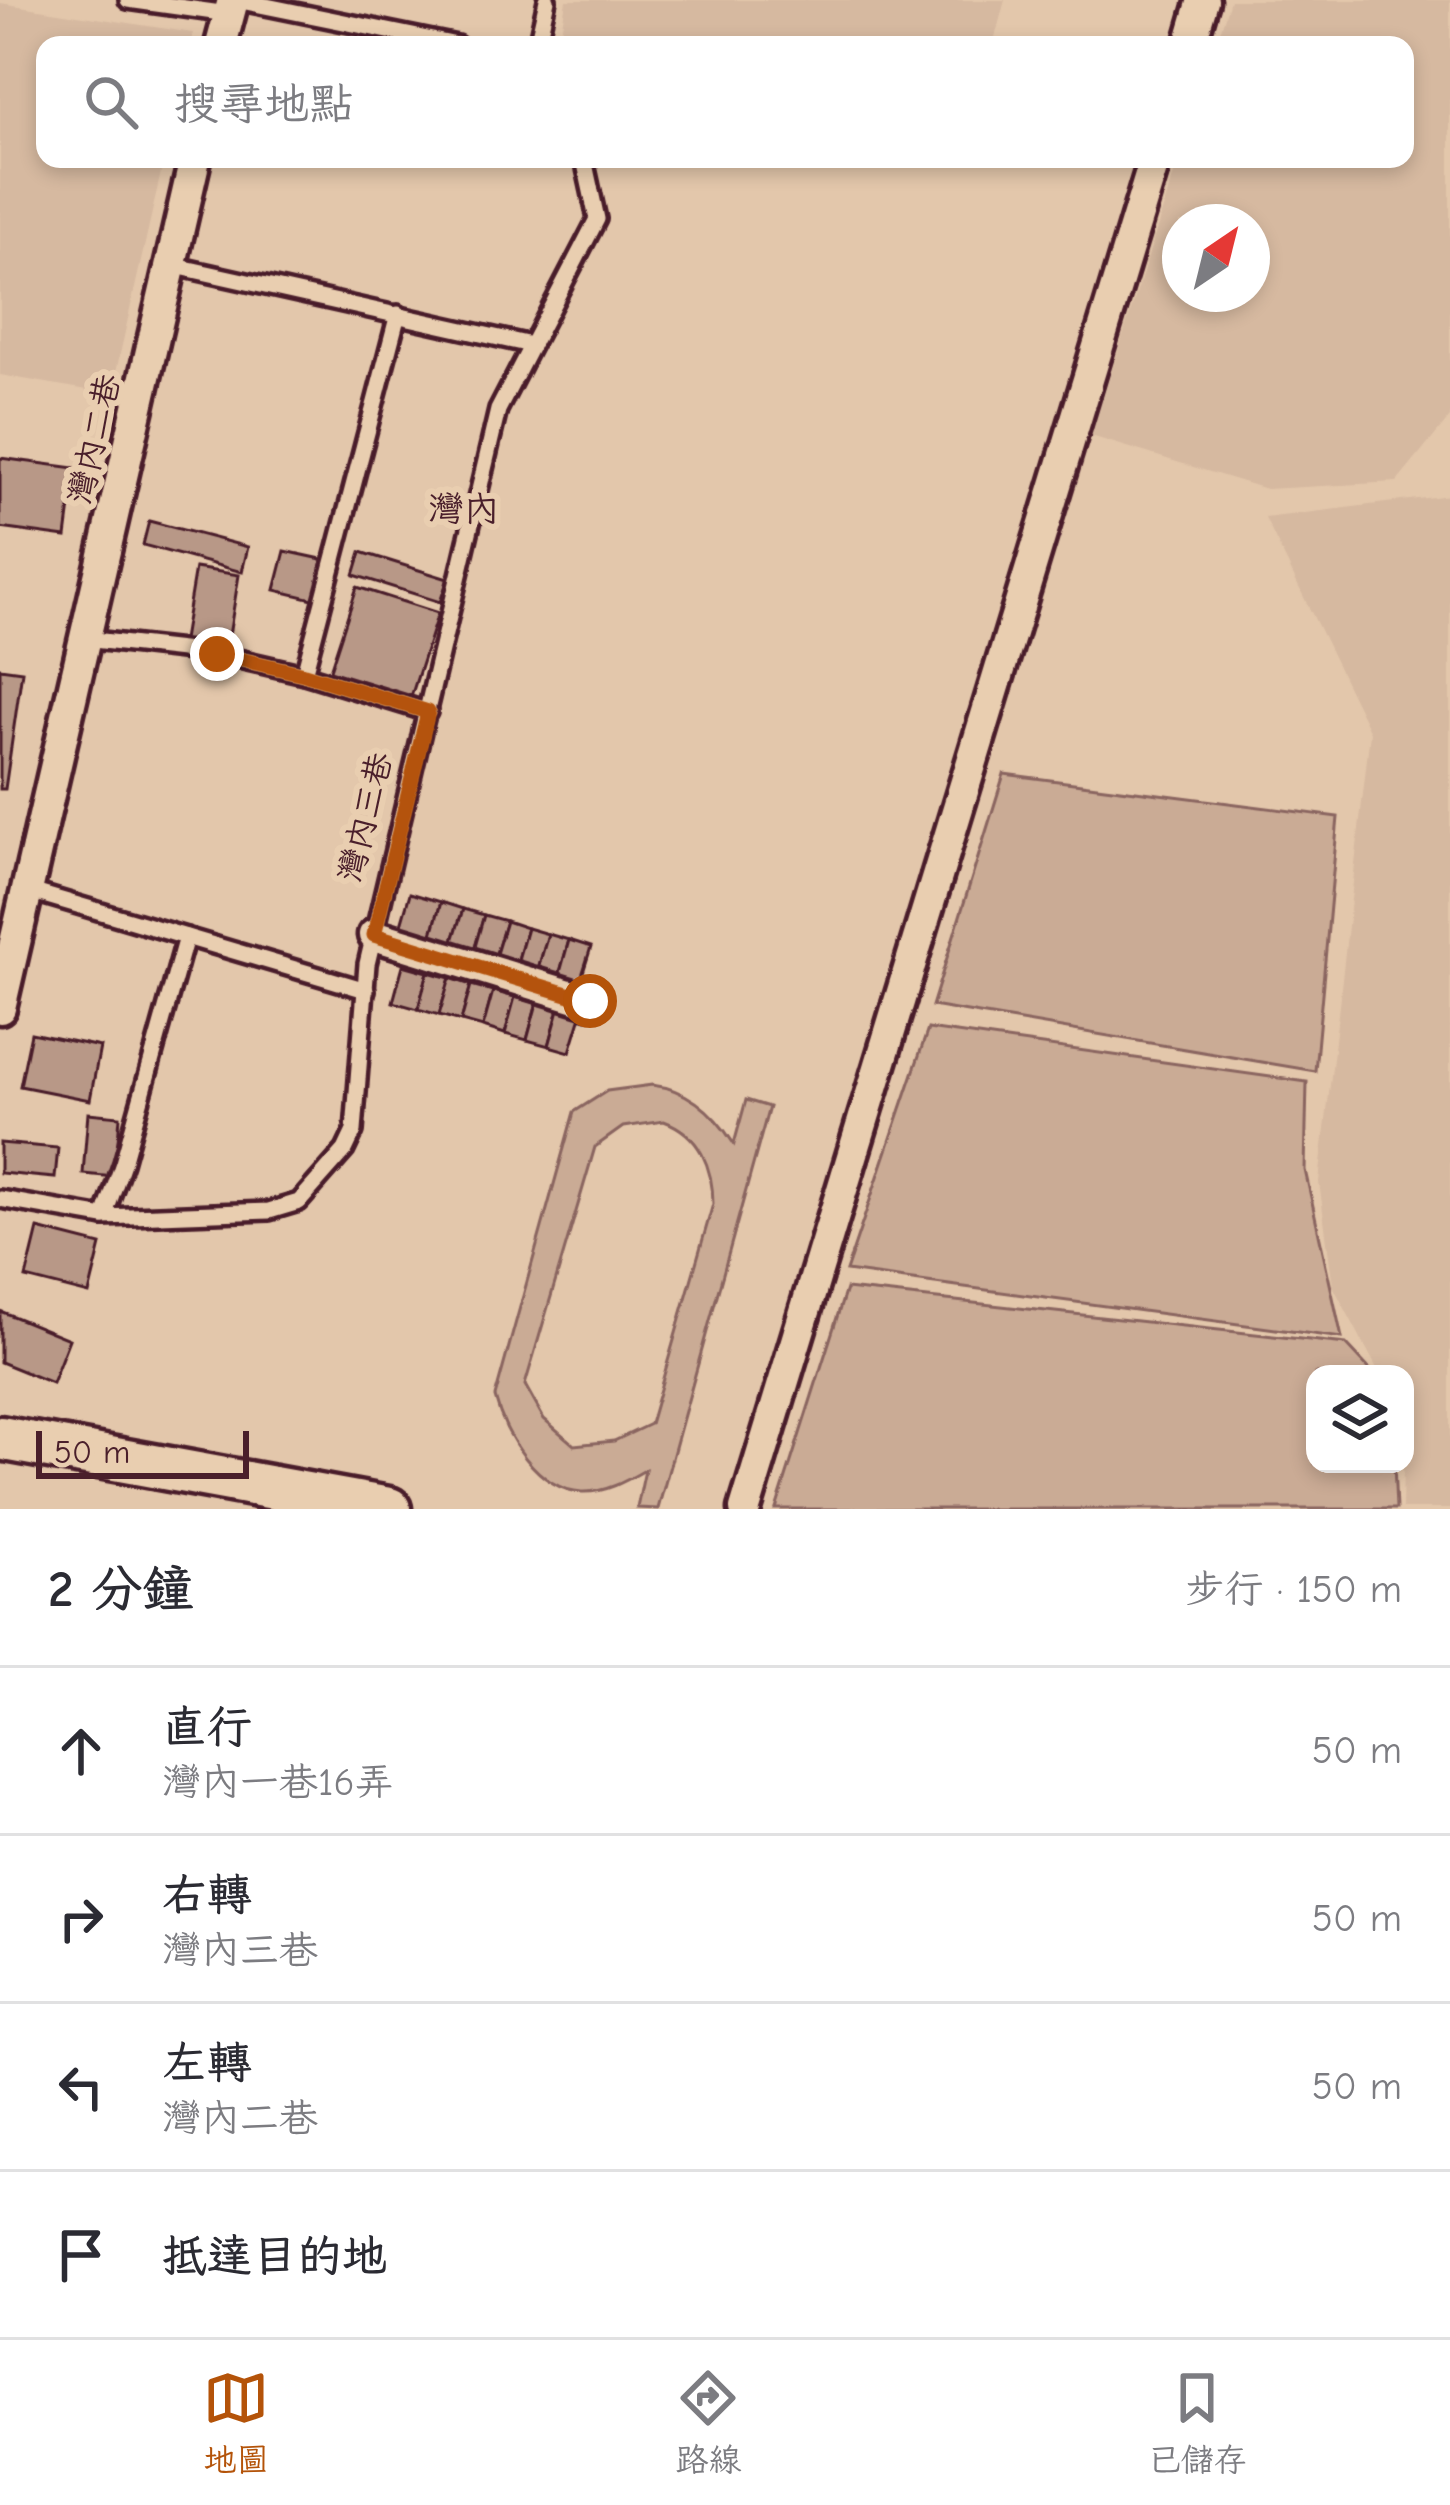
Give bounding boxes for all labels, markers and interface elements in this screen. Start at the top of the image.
search box [36,36,1414,168]
icon: search [78,69,144,135]
text: 搜尋地點 [174,78,354,130]
north arrow [1162,204,1270,312]
street label: 灣內二巷 [61,370,127,508]
district label: 灣内 [428,489,500,530]
route end [190,627,244,681]
street label: 灣內三巷 [331,748,399,886]
route start [563,974,617,1028]
map controls [1306,1365,1414,1473]
button: layers [1306,1365,1414,1473]
scale bar [36,1425,249,1478]
text: 50 m [54,1433,130,1471]
text: 2 分鐘 [48,1560,194,1619]
text: 步行 · 150 m [1185,1567,1402,1612]
text: 直行 [162,1701,252,1753]
icon: ahead [48,1718,114,1784]
text: 50 m [1312,1728,1402,1773]
text: 灣內一巷16弄 [162,1760,394,1805]
text: 右轉 [162,1869,252,1921]
icon: right [48,1886,114,1952]
text: 50 m [1312,1896,1402,1941]
text: 灣內三巷 [162,1928,318,1973]
text: 左轉 [162,2037,252,2089]
icon: left [48,2054,114,2120]
text: 50 m [1312,2064,1402,2109]
text: 灣內二巷 [162,2096,318,2141]
icon: arrive [48,2222,114,2288]
text: 抵達目的地 [162,2230,387,2282]
tab: 地圖 [203,2365,269,2480]
tab: 路線 [675,2365,741,2480]
tab: 已儲存 [1148,2365,1247,2480]

